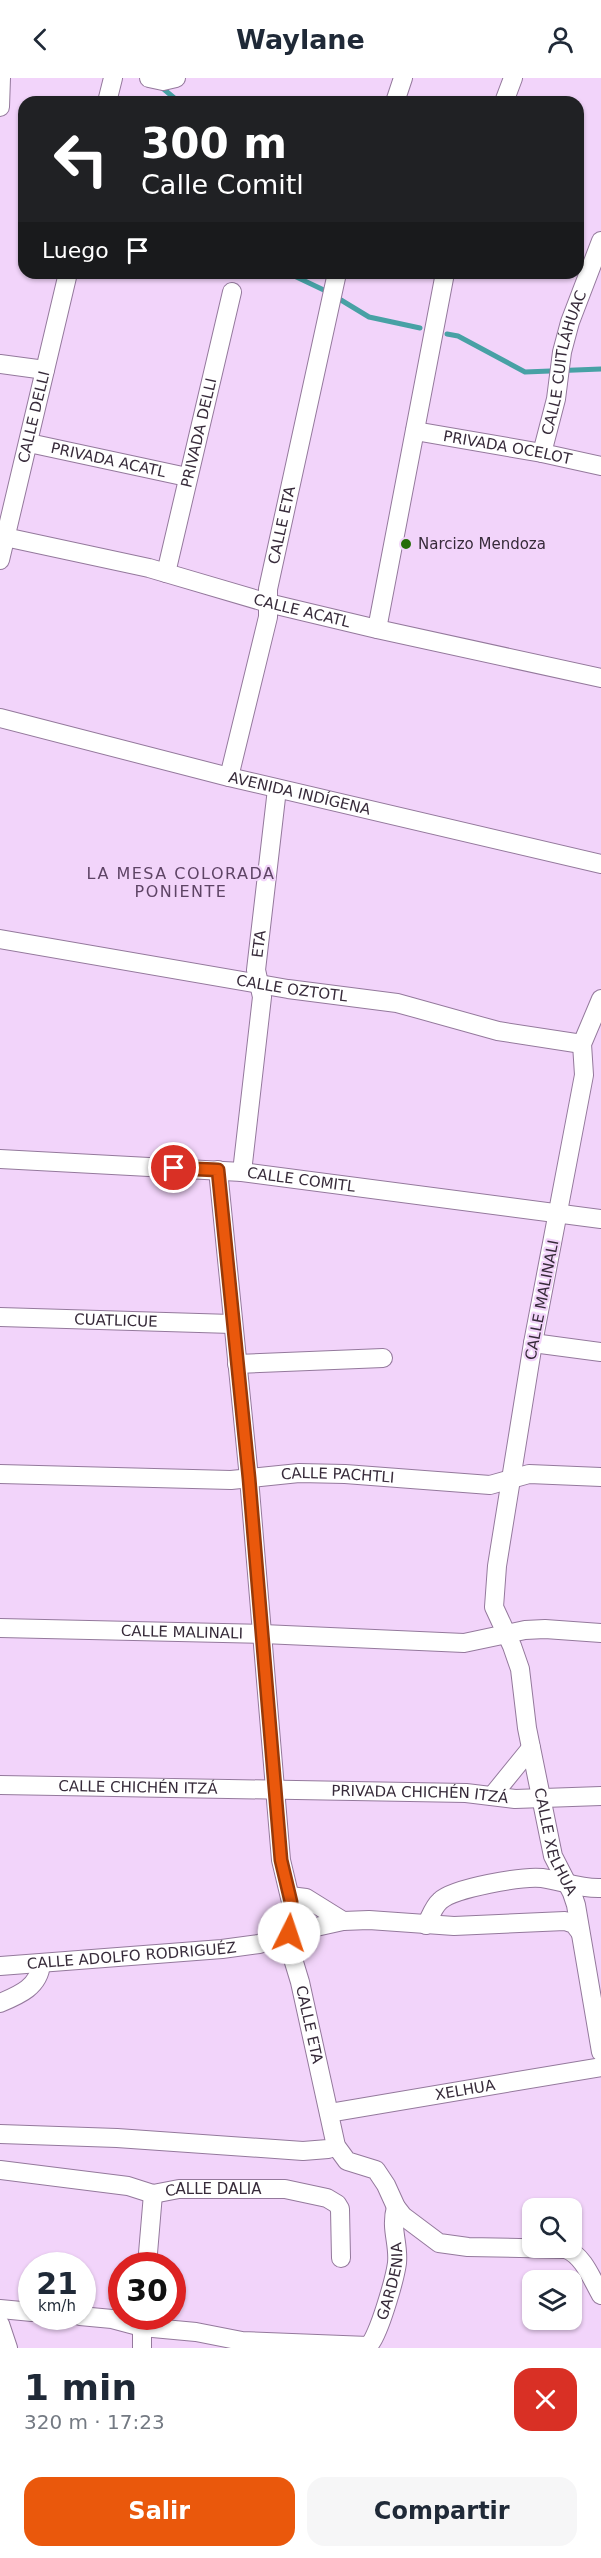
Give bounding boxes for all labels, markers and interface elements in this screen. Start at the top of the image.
icon: back [24,23,57,56]
icon: person [544,23,577,56]
text: Waylane [236,24,365,55]
text: 300 m [141,119,287,168]
icon: left [42,120,120,198]
text: Calle Comitl [141,169,304,200]
icon: arrive [121,234,154,267]
text: Luego [42,238,109,263]
street label: CALLE CUITLÁHUAC [538,288,590,437]
street label: CALLE DELLI [14,369,53,465]
street label: PRIVADA DELLI [177,376,220,489]
street label: PRIVADA OCELOT [442,427,574,468]
street label: PRIVADA ACATL [49,439,168,481]
street label: CALLE ETA [265,484,299,566]
place label: Narcizo Mendoza [418,535,546,553]
marker: Narcizo Mendoza [399,537,413,551]
street label: CALLE ACATL [251,590,353,631]
street label: AVENIDA INDÍGENA [227,768,373,819]
district label: LA MESA COLORADA PONIENTE [87,864,275,901]
street label: ETA [248,928,270,959]
street label: CALLE OZTOTL [235,971,349,1006]
pin [148,1142,199,1193]
icon: arrive [157,1151,190,1184]
street label: CALLE COMITL [246,1164,357,1196]
street label: CALLE MALINALI [522,1238,562,1362]
street label: CUATLICUE [74,1310,158,1331]
street label: CALLE PACHTLI [280,1464,395,1487]
street label: CALLE MALINALI [121,1622,243,1643]
street label: CALLE CHICHÉN ITZÁ [58,1777,219,1798]
street label: PRIVADA CHICHÉN ITZÁ [331,1782,510,1807]
street label: CALLE XELHUA [530,1786,581,1899]
position arrow [257,1901,321,1965]
street label: CALLE ADOLFO RODRIGUÉZ [26,1938,237,1973]
street label: CALLE ETA [292,1984,327,2066]
street label: XELHUA [434,2076,497,2104]
street label: CALLE DALIA [164,2180,262,2200]
map controls [522,2198,582,2330]
button: search [522,2198,582,2258]
street label: GARDENIA [373,2241,407,2323]
speed limit sign: 30 [108,2252,186,2330]
text: 21 [36,2266,78,2301]
button: layers [522,2270,582,2330]
text: km/h [38,2297,76,2315]
text: 1 min [24,2367,137,2408]
button: close [514,2368,577,2431]
text: 320 m · 17:23 [24,2410,165,2434]
button: Salir [24,2477,295,2546]
button: Compartir [307,2477,577,2546]

